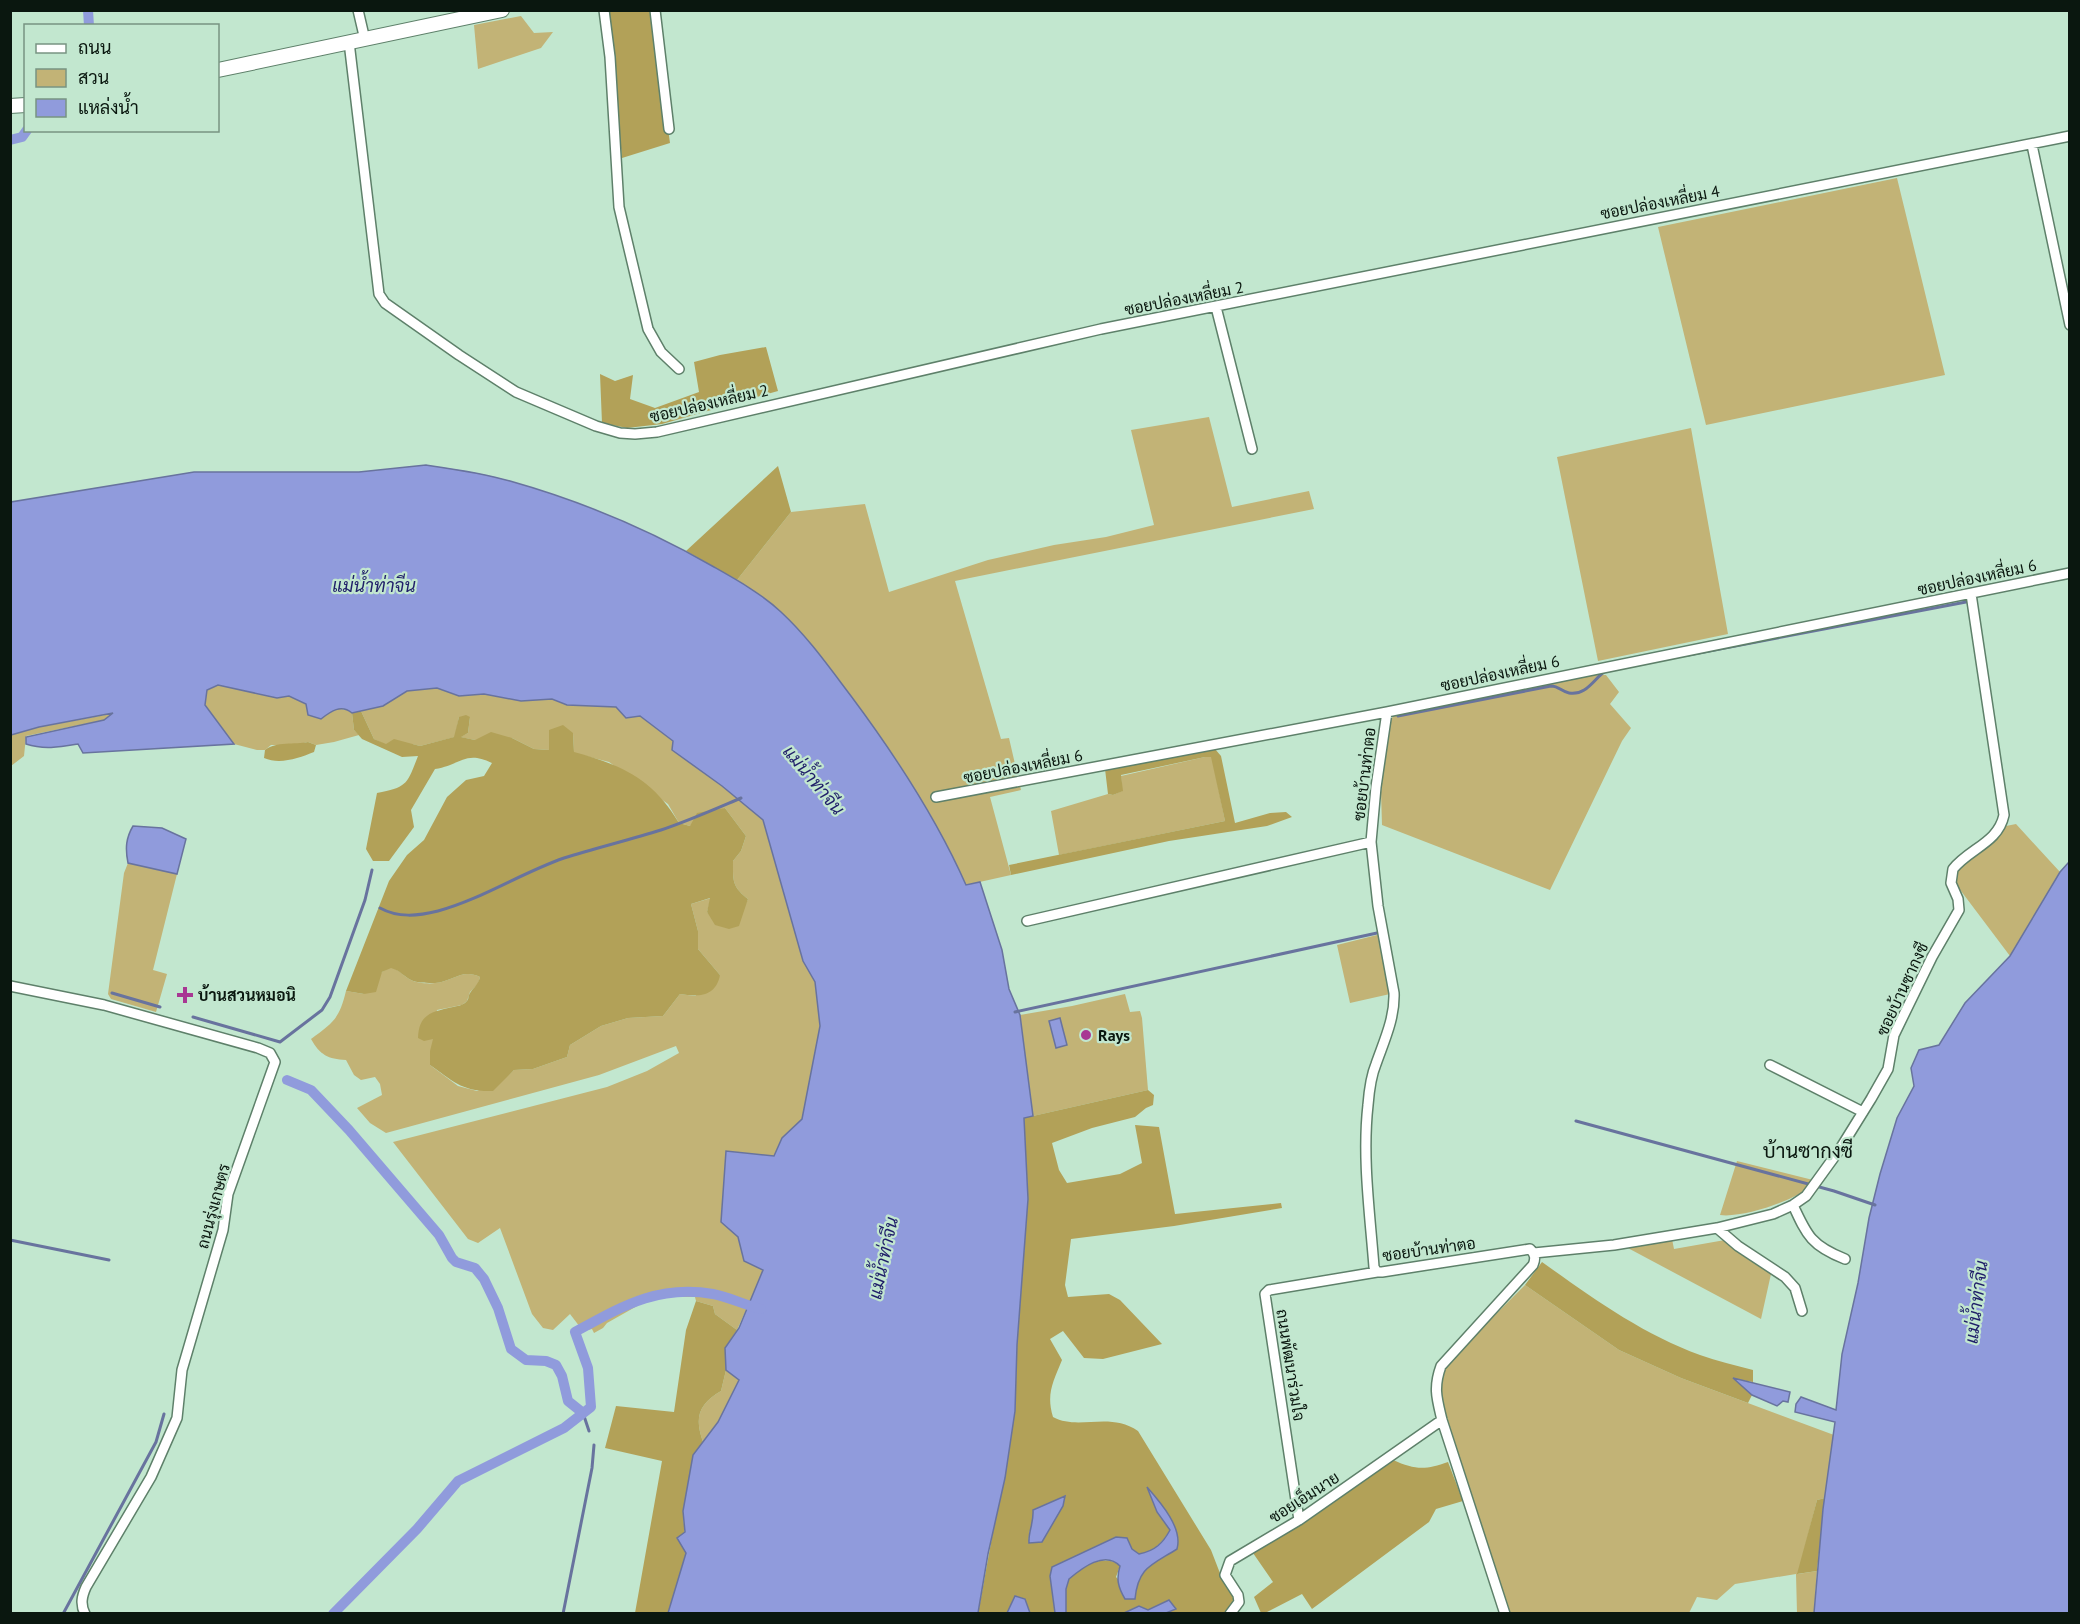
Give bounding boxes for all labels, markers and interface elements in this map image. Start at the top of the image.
legend [24,24,219,132]
text: ถนน [78,36,111,59]
text: สวน [78,66,109,89]
text: แหล่งน้ำ [78,92,139,119]
street label: ซอยปล่องเหลี่ยม 4 [1598,177,1722,223]
street label: ซอยปล่องเหลี่ยม 2 [1122,273,1245,319]
street label: ซอยปล่องเหลี่ยม 2 [647,376,770,426]
street label: ซอยปล่องเหลี่ยม 6 [1915,551,2038,599]
water label: แม่น้ำท่าจีน [332,570,416,597]
street label: ซอยปล่องเหลี่ยม 6 [1438,647,1561,695]
street label: ซอยบ้านท่าตอ [1348,726,1380,822]
water label: แม่น้ำท่าจีน [778,738,853,820]
street label: ซอยปล่องเหลี่ยม 6 [961,741,1084,787]
street label: ซอยบ้านซากงซี [1871,939,1932,1039]
place label: บ้านสวนหมอนิ [198,984,296,1005]
marker: บ้านสวนหมอนิ [176,986,194,1004]
place label: Rays [1098,1025,1130,1045]
marker: Rays [1079,1028,1093,1042]
district label: บ้านซากงซี [1763,1138,1853,1164]
street label: ถนนรุ่งเกษตร [192,1161,236,1251]
water label: แม่น้ำท่าจีน [859,1213,903,1301]
street label: ซอยบ้านท่าตอ [1381,1233,1477,1265]
water label: แม่น้ำท่าจีน [1956,1258,1993,1345]
street label: ถนนพัฒนาร่วมใจ [1272,1307,1311,1422]
street label: ซอยเอ็มนาย [1264,1464,1343,1527]

